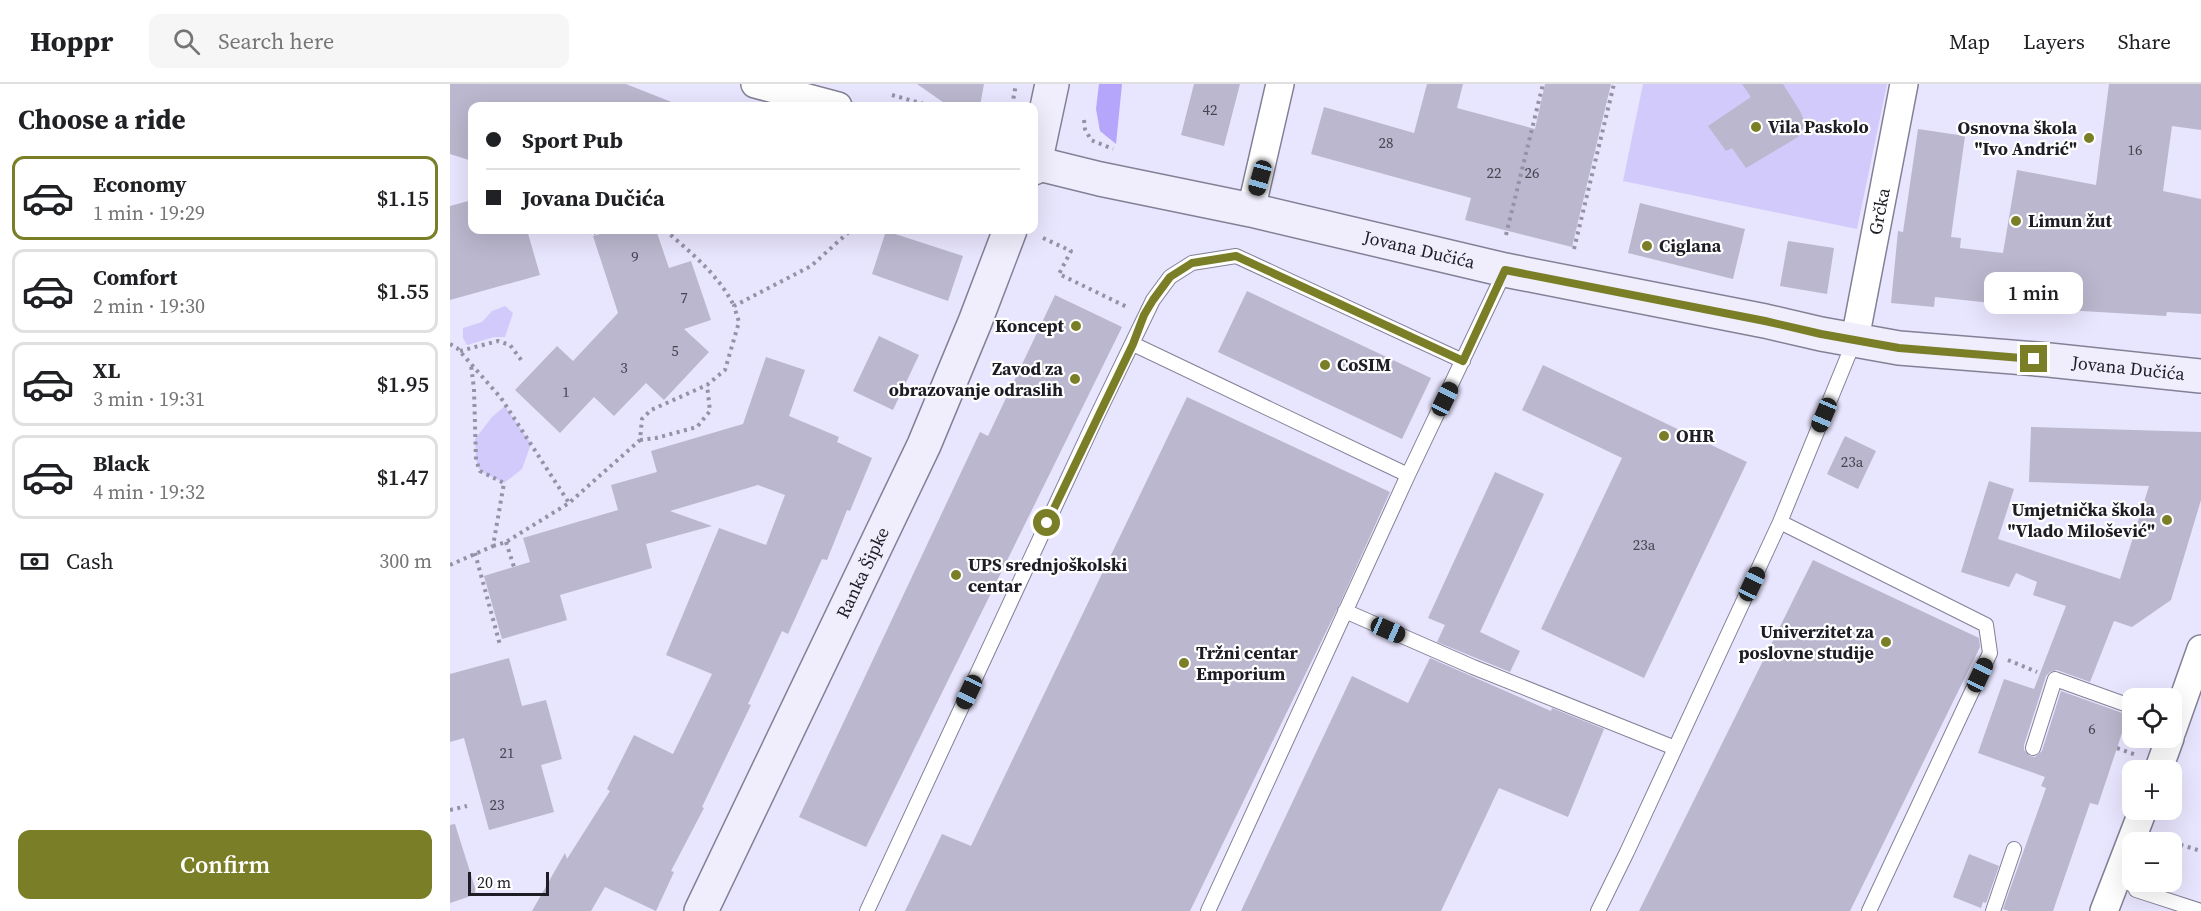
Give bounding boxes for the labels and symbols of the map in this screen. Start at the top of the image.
house number: 42 [1202,99,1218,120]
place label: Vila Paskolo [1768,114,1869,139]
place label: Osnovna škola "Ivo Andrić" [1958,115,2077,161]
marker: Vila Paskolo [1749,120,1763,134]
marker: Osnovna škola "Ivo Andrić" [2082,131,2096,145]
house number: 28 [1378,132,1394,153]
house number: 16 [2127,139,2143,160]
car [1246,158,1274,198]
house number: 22 [1486,162,1502,183]
house number: 26 [1524,162,1540,183]
street label: Grčka [1862,185,1896,237]
place label: Limun žut [2028,208,2113,233]
marker: Limun žut [2009,214,2023,228]
street label: Jovana Dučića [1360,224,1478,275]
place label: Ciglana [1659,233,1722,258]
marker: Ciglana [1640,239,1654,253]
house number: 9 [631,246,639,267]
callout: 1 min [1984,272,2084,314]
house number: 7 [680,287,688,308]
place label: Koncept [995,313,1065,338]
marker: Koncept [1069,319,1083,333]
house number: 5 [671,340,679,361]
route end [2020,345,2047,372]
street label: Jovana Dučića [2070,349,2187,386]
place label: CoSIM [1337,352,1391,377]
place label: Zavod za obrazovanje odraslih [889,356,1063,402]
house number: 3 [620,357,628,378]
marker: CoSIM [1318,358,1332,372]
marker: Zavod za obrazovanje odraslih [1068,372,1082,386]
car [1429,379,1461,419]
house number: 1 [562,381,570,402]
car [1809,395,1839,435]
place label: OHR [1676,423,1715,448]
marker: OHR [1657,429,1671,443]
house number: 23a [1841,451,1864,472]
place label: Umjetnička škola "Vlado Milošević" [2008,497,2155,543]
route start [1033,509,1060,536]
marker: Umjetnička škola "Vlado Milošević" [2160,513,2174,527]
street label: Ranka Šipke [830,523,895,622]
house number: 23a [1633,534,1656,555]
place label: UPS srednjoškolski centar [968,552,1127,598]
car [1736,564,1768,604]
marker: UPS srednjoškolski centar [949,568,963,582]
car [1368,614,1408,646]
place label: Univerzitet za poslovne studije [1738,619,1874,665]
marker: Univerzitet za poslovne studije [1879,635,1893,649]
place label: Tržni centar Emporium [1196,640,1299,686]
car [1964,655,1996,695]
marker: Tržni centar Emporium [1177,656,1191,670]
car [953,672,985,712]
house number: 6 [2088,718,2096,739]
house number: 21 [499,742,515,763]
house number: 23 [489,794,505,815]
scale bar [468,869,549,896]

